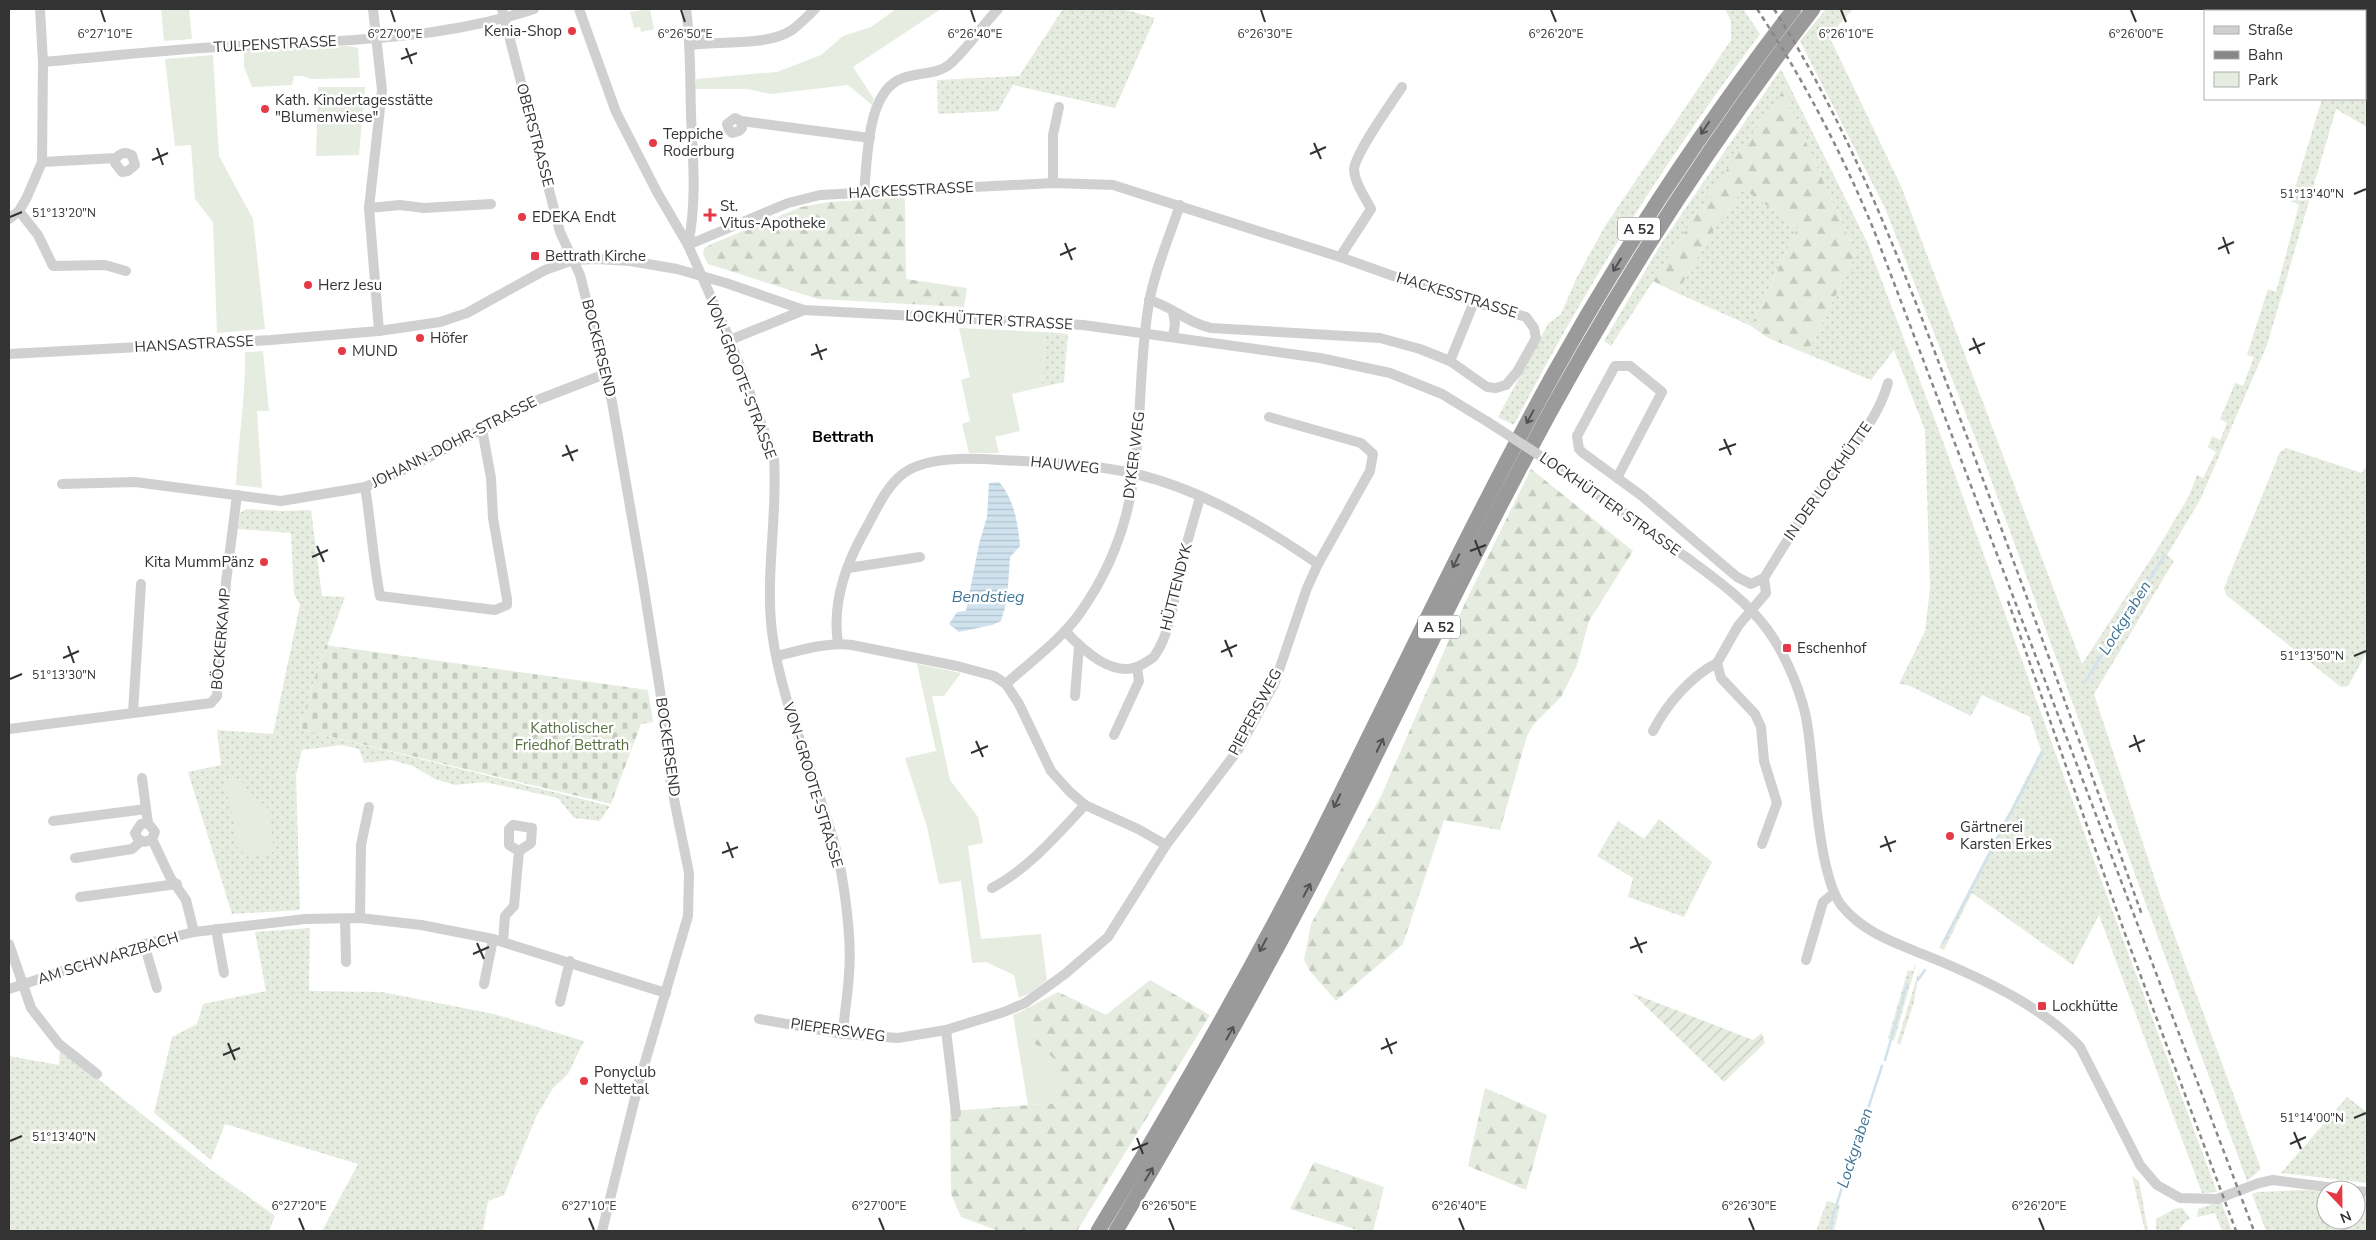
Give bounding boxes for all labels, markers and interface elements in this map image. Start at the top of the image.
legend [2204,10,2366,100]
text: Straße [2248,20,2293,40]
place label: Kenia-Shop [484,21,562,41]
marker: Kenia-Shop [566,25,578,37]
text: 6°27'10"E [78,26,132,42]
text: 6°27'00"E [368,26,422,42]
text: 6°26'50"E [658,26,712,42]
text: 6°26'40"E [948,26,1002,42]
text: 6°26'30"E [1238,26,1292,42]
text: 6°26'20"E [1529,26,1583,42]
text: 6°26'10"E [1819,26,1873,42]
text: 6°26'00"E [2109,26,2163,42]
street label: TULPENSTRASSE [213,31,337,57]
text: Bahn [2248,45,2283,65]
text: Park [2248,70,2278,90]
street label: OBERSTRASSE [512,81,558,189]
place label: Kath. Kindertagesstätte "Blumenwiese" [275,90,433,127]
marker: Kath. Kindertagesstätte "Blumenwiese" [259,103,271,115]
one-way arrow [1700,121,1710,135]
place label: Teppiche Roderburg [663,124,735,161]
marker: Teppiche Roderburg [647,137,659,149]
street label: HACKESSTRASSE [848,177,974,203]
text: 51°13'40"N [2280,186,2344,202]
place label: St. Vitus-Apotheke [719,196,826,233]
text: 51°13'20"N [32,205,96,221]
place label: EDEKA Endt [532,207,616,227]
marker: St. Vitus-Apotheke [704,209,716,221]
marker: EDEKA Endt [516,211,528,223]
road number: A 52 [1618,218,1660,240]
place label: Bettrath Kirche [545,246,646,266]
marker: Bettrath Kirche [529,250,541,262]
one-way arrow [1612,257,1622,271]
street label: HACKESSTRASSE [1394,267,1520,323]
place label: Herz Jesu [318,275,382,295]
marker: Herz Jesu [302,279,314,291]
street label: VON-GROOTE-STRASSE [700,293,781,462]
street label: BOCKERSEND [577,297,621,399]
street label: LOCKHÜTTER STRASSE [905,306,1073,334]
place label: Höfer [430,328,468,348]
street label: HANSASTRASSE [134,331,254,357]
marker: Höfer [414,332,426,344]
place label: MUND [352,341,398,361]
marker: MUND [336,345,348,357]
street label: JOHANN-DOHR-STRASSE [367,392,540,493]
one-way arrow [1525,409,1535,424]
street label: DYKER WEG [1119,410,1149,500]
street label: IN DER LOCKHÜTTE [1780,418,1876,544]
district label: Bettrath [812,426,874,448]
street label: LOCKHÜTTER STRASSE [1536,448,1684,560]
street label: HAUWEG [1029,451,1101,479]
street label: HÜTTENDYK [1155,541,1197,633]
place label: Kita MummPänz [145,552,254,572]
one-way arrow [1451,553,1460,568]
marker: Kita MummPänz [258,556,270,568]
water label: Lockgraben [2094,577,2156,659]
water label: Bendstieg [952,586,1024,608]
street label: BÖCKERKAMP [207,587,235,691]
road number: A 52 [1418,616,1460,638]
place label: Eschenhof [1797,638,1868,658]
marker: Eschenhof [1781,642,1793,654]
text: 51°13'50"N [2280,648,2344,664]
street label: PIEPERSWEG [1224,665,1286,759]
text: 51°13'30"N [32,667,96,683]
street label: BOCKERSEND [651,696,685,798]
street label: VON-GROOTE-STRASSE [778,699,848,870]
park label: Katholischer Friedhof Bettrath [515,718,629,755]
one-way arrow [1376,738,1385,753]
one-way arrow [1332,793,1341,808]
place label: Gärtnerei Karsten Erkes [1960,817,2052,854]
marker: Gärtnerei Karsten Erkes [1944,830,1956,842]
one-way arrow [1303,883,1312,898]
street label: AM SCHWARZBACH [35,927,181,989]
one-way arrow [1257,938,1267,952]
place label: Lockhütte [2052,996,2118,1016]
marker: Lockhütte [2036,1000,2048,1012]
street label: PIEPERSWEG [789,1013,887,1047]
one-way arrow [1225,1026,1235,1041]
place label: Ponyclub Nettetal [594,1062,656,1099]
marker: Ponyclub Nettetal [578,1075,590,1087]
water label: Lockgraben [1832,1105,1878,1191]
text: 51°14'00"N [2280,1110,2344,1126]
text: 51°13'40"N [32,1129,96,1145]
one-way arrow [1145,1168,1155,1182]
north arrow [2316,1180,2366,1230]
text: 6°27'20"E [272,1198,326,1214]
text: 6°27'10"E [562,1198,616,1214]
text: 6°27'00"E [852,1198,906,1214]
text: 6°26'50"E [1142,1198,1196,1214]
text: 6°26'40"E [1432,1198,1486,1214]
text: 6°26'30"E [1722,1198,1776,1214]
text: 6°26'20"E [2012,1198,2066,1214]
text: N [2337,1206,2354,1227]

